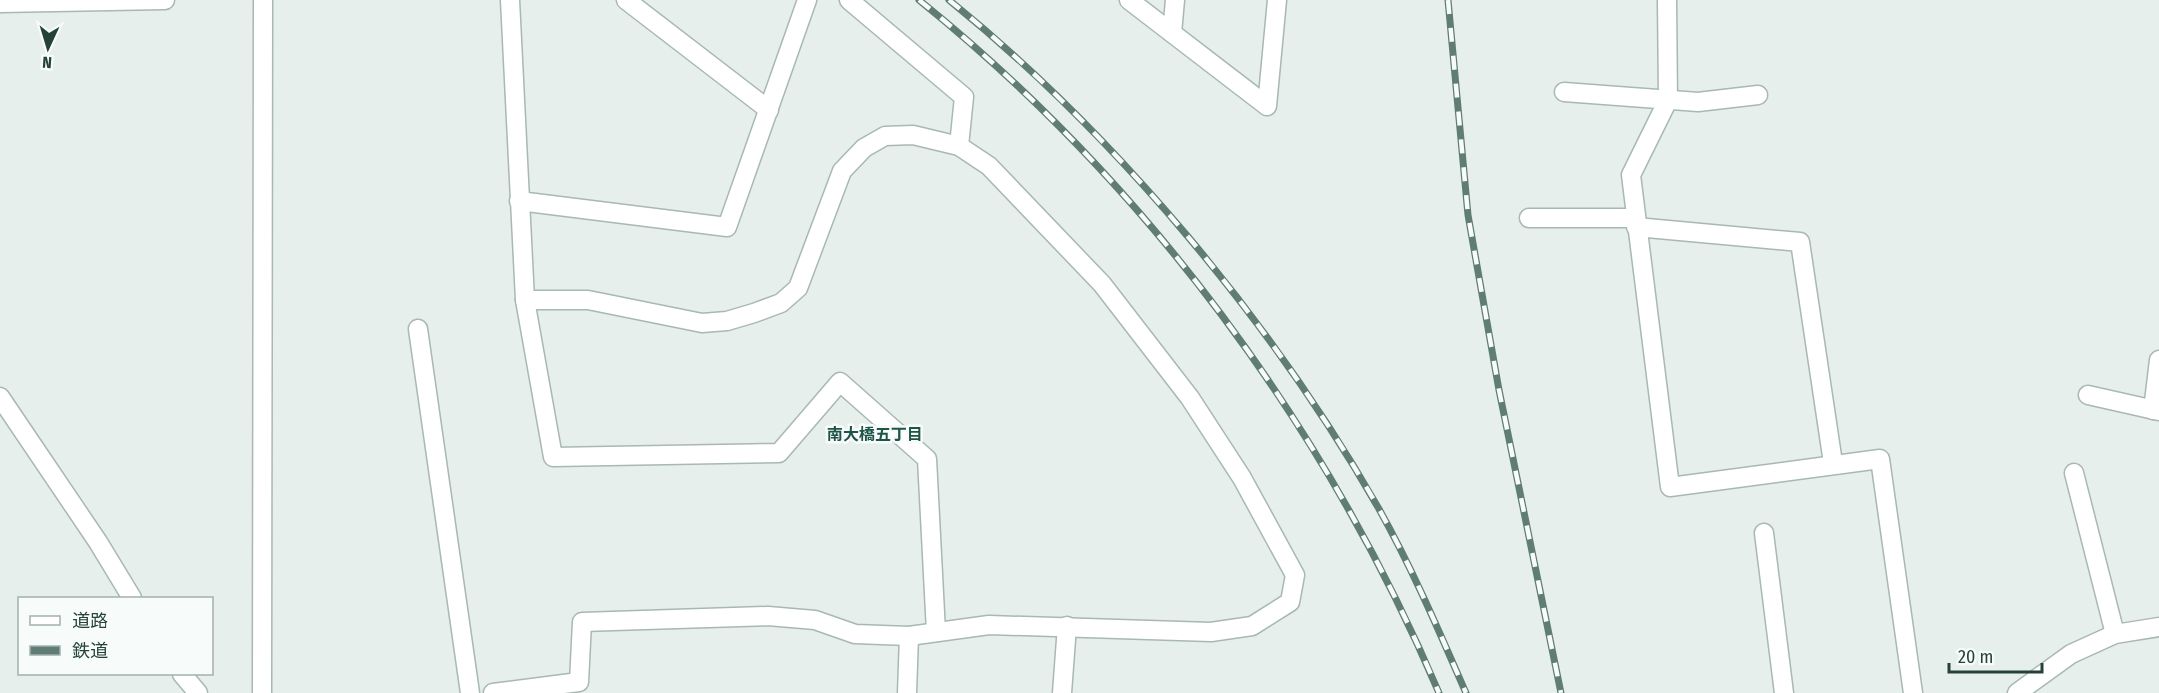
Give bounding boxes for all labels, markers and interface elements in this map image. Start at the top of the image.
north arrow [18,18,78,78]
text: N [42,53,52,72]
district label: 南大橋五丁目 [827,425,923,444]
legend [18,597,213,675]
text: 道路 [72,610,108,632]
scale bar [1949,636,2042,674]
text: 鉄道 [72,640,108,662]
text: 20 m [1958,646,1993,668]

